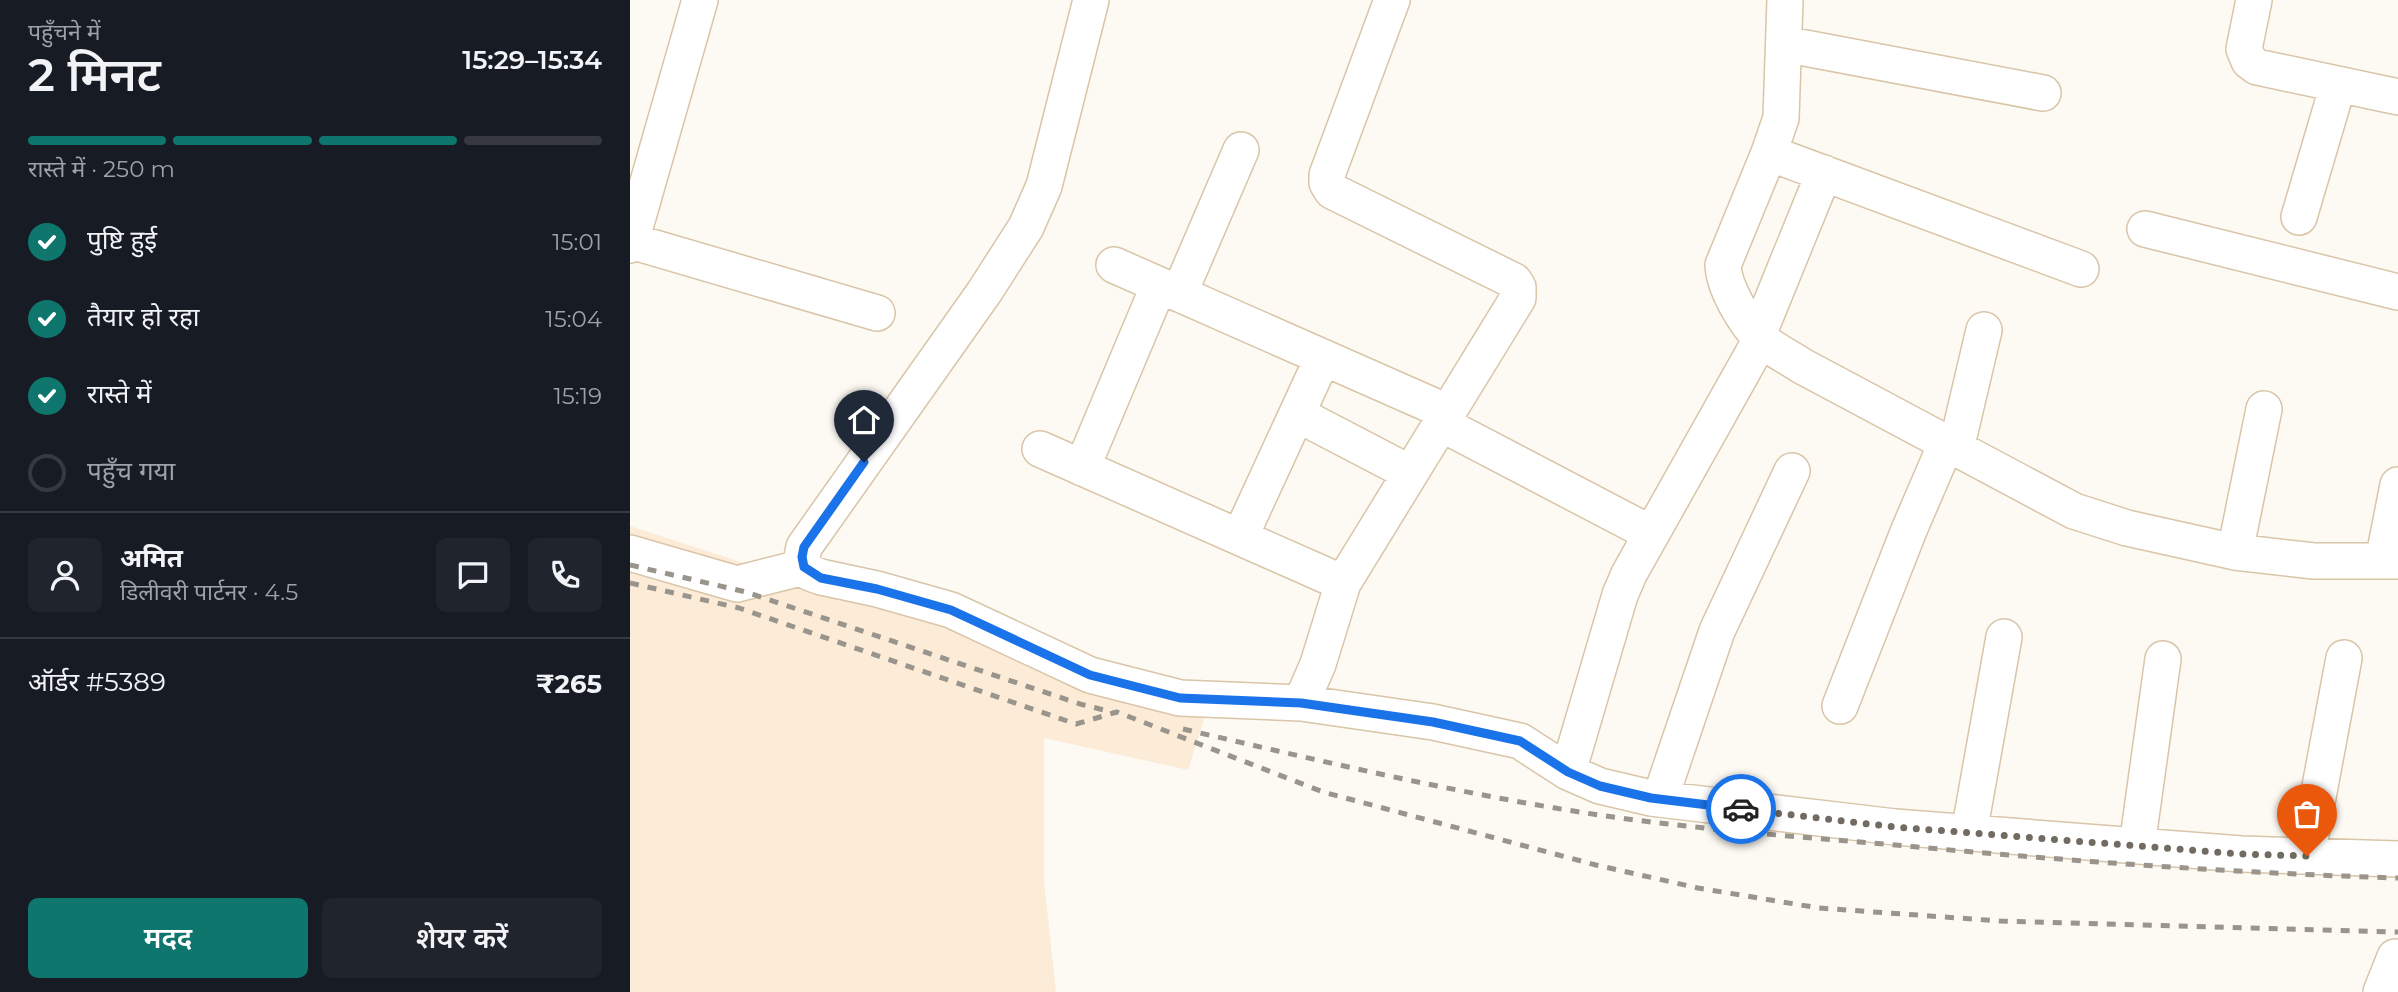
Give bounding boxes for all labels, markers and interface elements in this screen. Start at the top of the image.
text: पहुँचने में [28,18,100,46]
text: 15:29–15:34 [462,44,602,76]
text: 2 मिनट [28,46,161,103]
text: रास्ते में · 250 m [28,155,175,183]
icon: check [28,223,66,261]
text: पुष्टि हुई [87,224,157,256]
text: 15:01 [552,228,602,256]
icon: check [28,300,66,338]
text: तैयार हो रहा [87,301,200,333]
text: 15:04 [545,305,602,333]
icon: check [28,377,66,415]
text: रास्ते में [87,378,152,410]
text: 15:19 [553,382,602,410]
pin [834,390,894,462]
icon: home [845,401,883,439]
text: पहुँच गया [87,455,175,487]
button: person [28,538,102,612]
button: chat [436,538,510,612]
button: phone [528,538,602,612]
text: अमित [120,542,183,574]
text: डिलीवरी पार्टनर · 4.5 [120,578,298,606]
text: ऑर्डर #5389 [28,666,166,698]
text: ₹265 [536,668,602,700]
courier [1706,774,1776,844]
pin [2277,784,2337,856]
icon: car [1722,790,1760,828]
icon: bag [2288,795,2326,833]
button: मदद [28,898,308,978]
button: शेयर करें [322,898,602,978]

